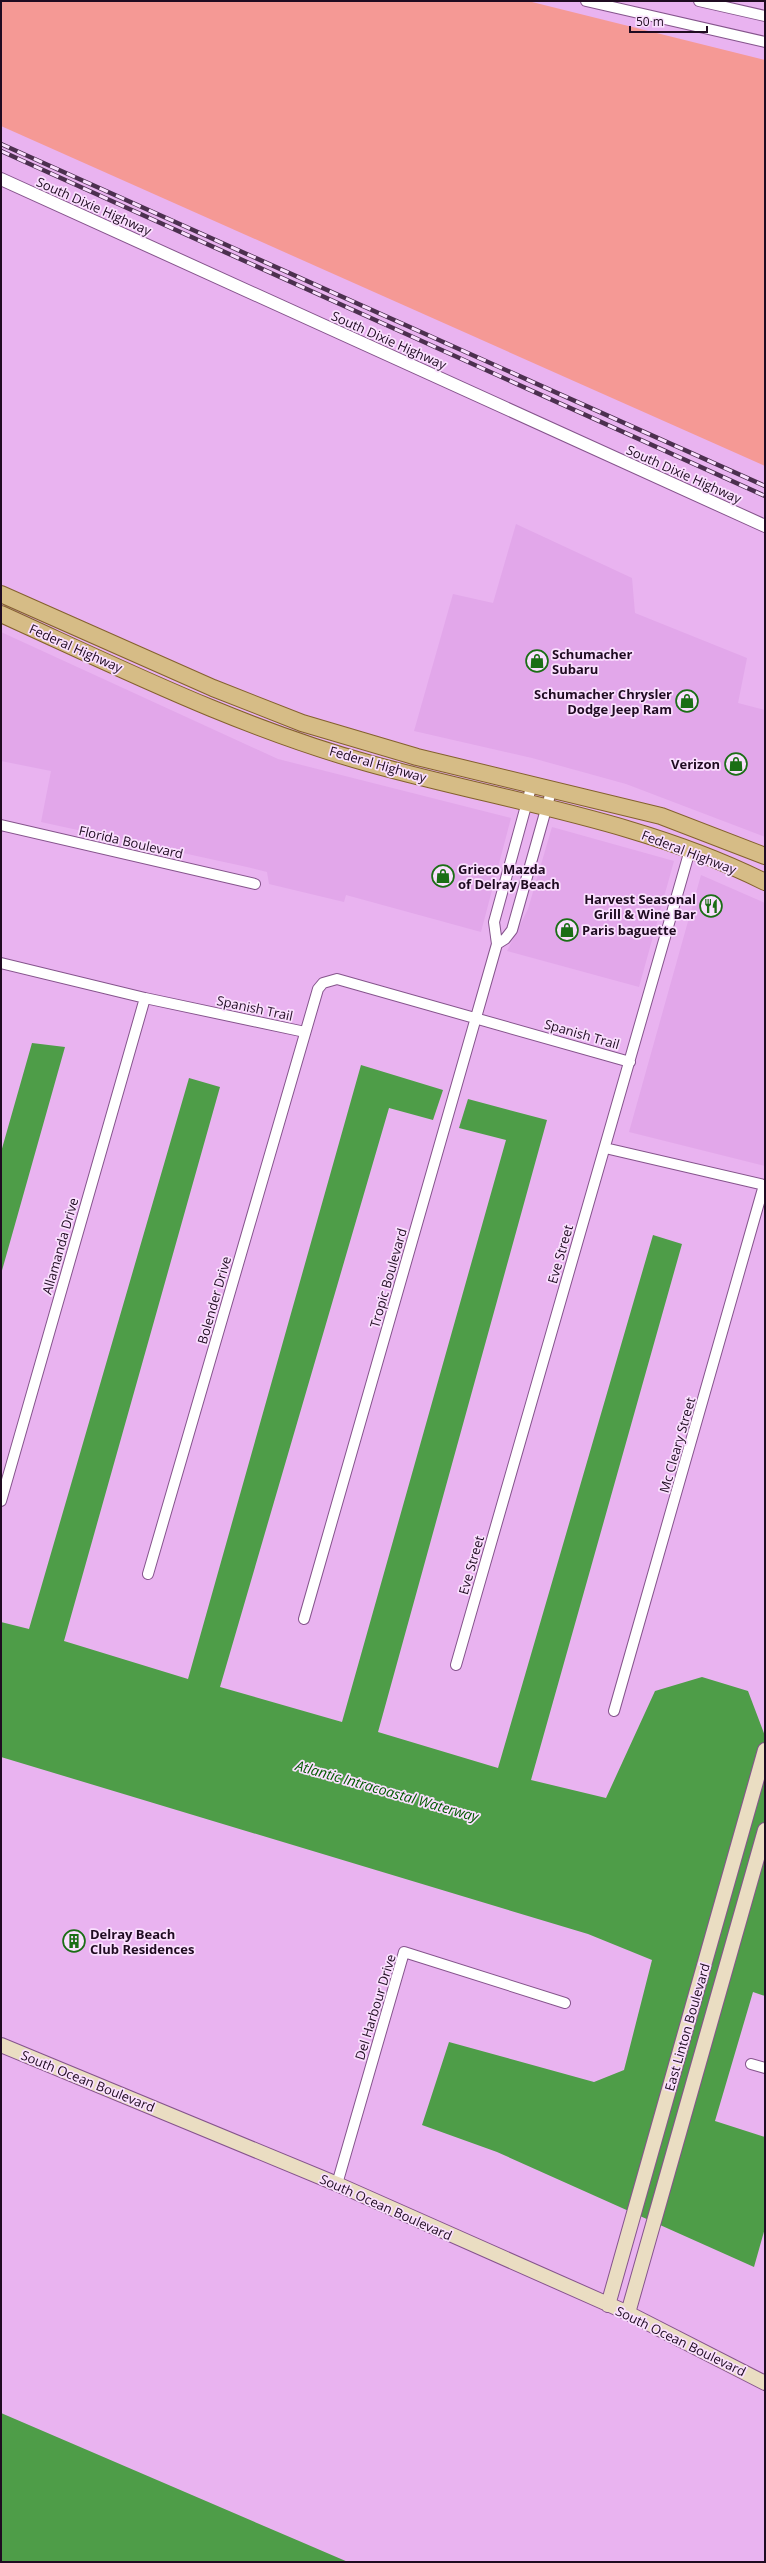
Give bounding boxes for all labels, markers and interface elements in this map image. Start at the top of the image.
scale bar [630,8,707,34]
text: 50 m [636,13,664,30]
street label: South Dixie Highway [34,173,155,240]
street label: South Dixie Highway [329,307,450,374]
street label: South Dixie Highway [624,441,745,508]
street label: Federal Highway [27,619,126,677]
place label: Schumacher Subaru [552,645,632,678]
shop icon: Schumacher Subaru [524,648,550,674]
place label: Schumacher Chrysler Dodge Jeep Ram [534,685,672,718]
shop icon: Schumacher Chrysler Dodge Jeep Ram [674,688,700,714]
street label: Federal Highway [327,742,429,787]
shop icon: Verizon [723,751,749,777]
place label: Verizon [671,755,720,773]
street label: Florida Boulevard [77,821,185,863]
street label: Federal Highway [639,826,739,879]
place label: Grieco Mazda of Delray Beach [458,860,560,893]
shop icon: Grieco Mazda of Delray Beach [430,863,456,889]
place label: Harvest Seasonal Grill & Wine Bar [584,890,696,923]
restaurant icon: Harvest Seasonal Grill & Wine Bar [698,893,724,919]
shop icon: Paris baguette [554,917,580,943]
place label: Paris baguette [582,921,677,939]
street label: Spanish Trail [215,991,295,1025]
street label: Spanish Trail [542,1015,622,1053]
street label: Allamanda Drive [38,1196,82,1296]
street label: Eve Street [543,1222,577,1286]
street label: Tropic Boulevard [365,1226,411,1330]
street label: Bolender Drive [193,1254,235,1346]
street label: Mc Cleary Street [655,1395,699,1495]
street label: Eve Street [454,1533,488,1597]
water label: Atlantic Intracoastal Waterway [293,1755,482,1826]
place label: Delray Beach Club Residences [90,1925,194,1958]
building icon: Delray Beach Club Residences [61,1928,87,1954]
street label: Del Harbour Drive [350,1952,400,2062]
street label: East Linton Boulevard [660,1961,714,2093]
street label: South Ocean Boulevard [18,2046,158,2116]
street label: South Ocean Boulevard [317,2170,455,2244]
street label: South Ocean Boulevard [613,2302,749,2380]

